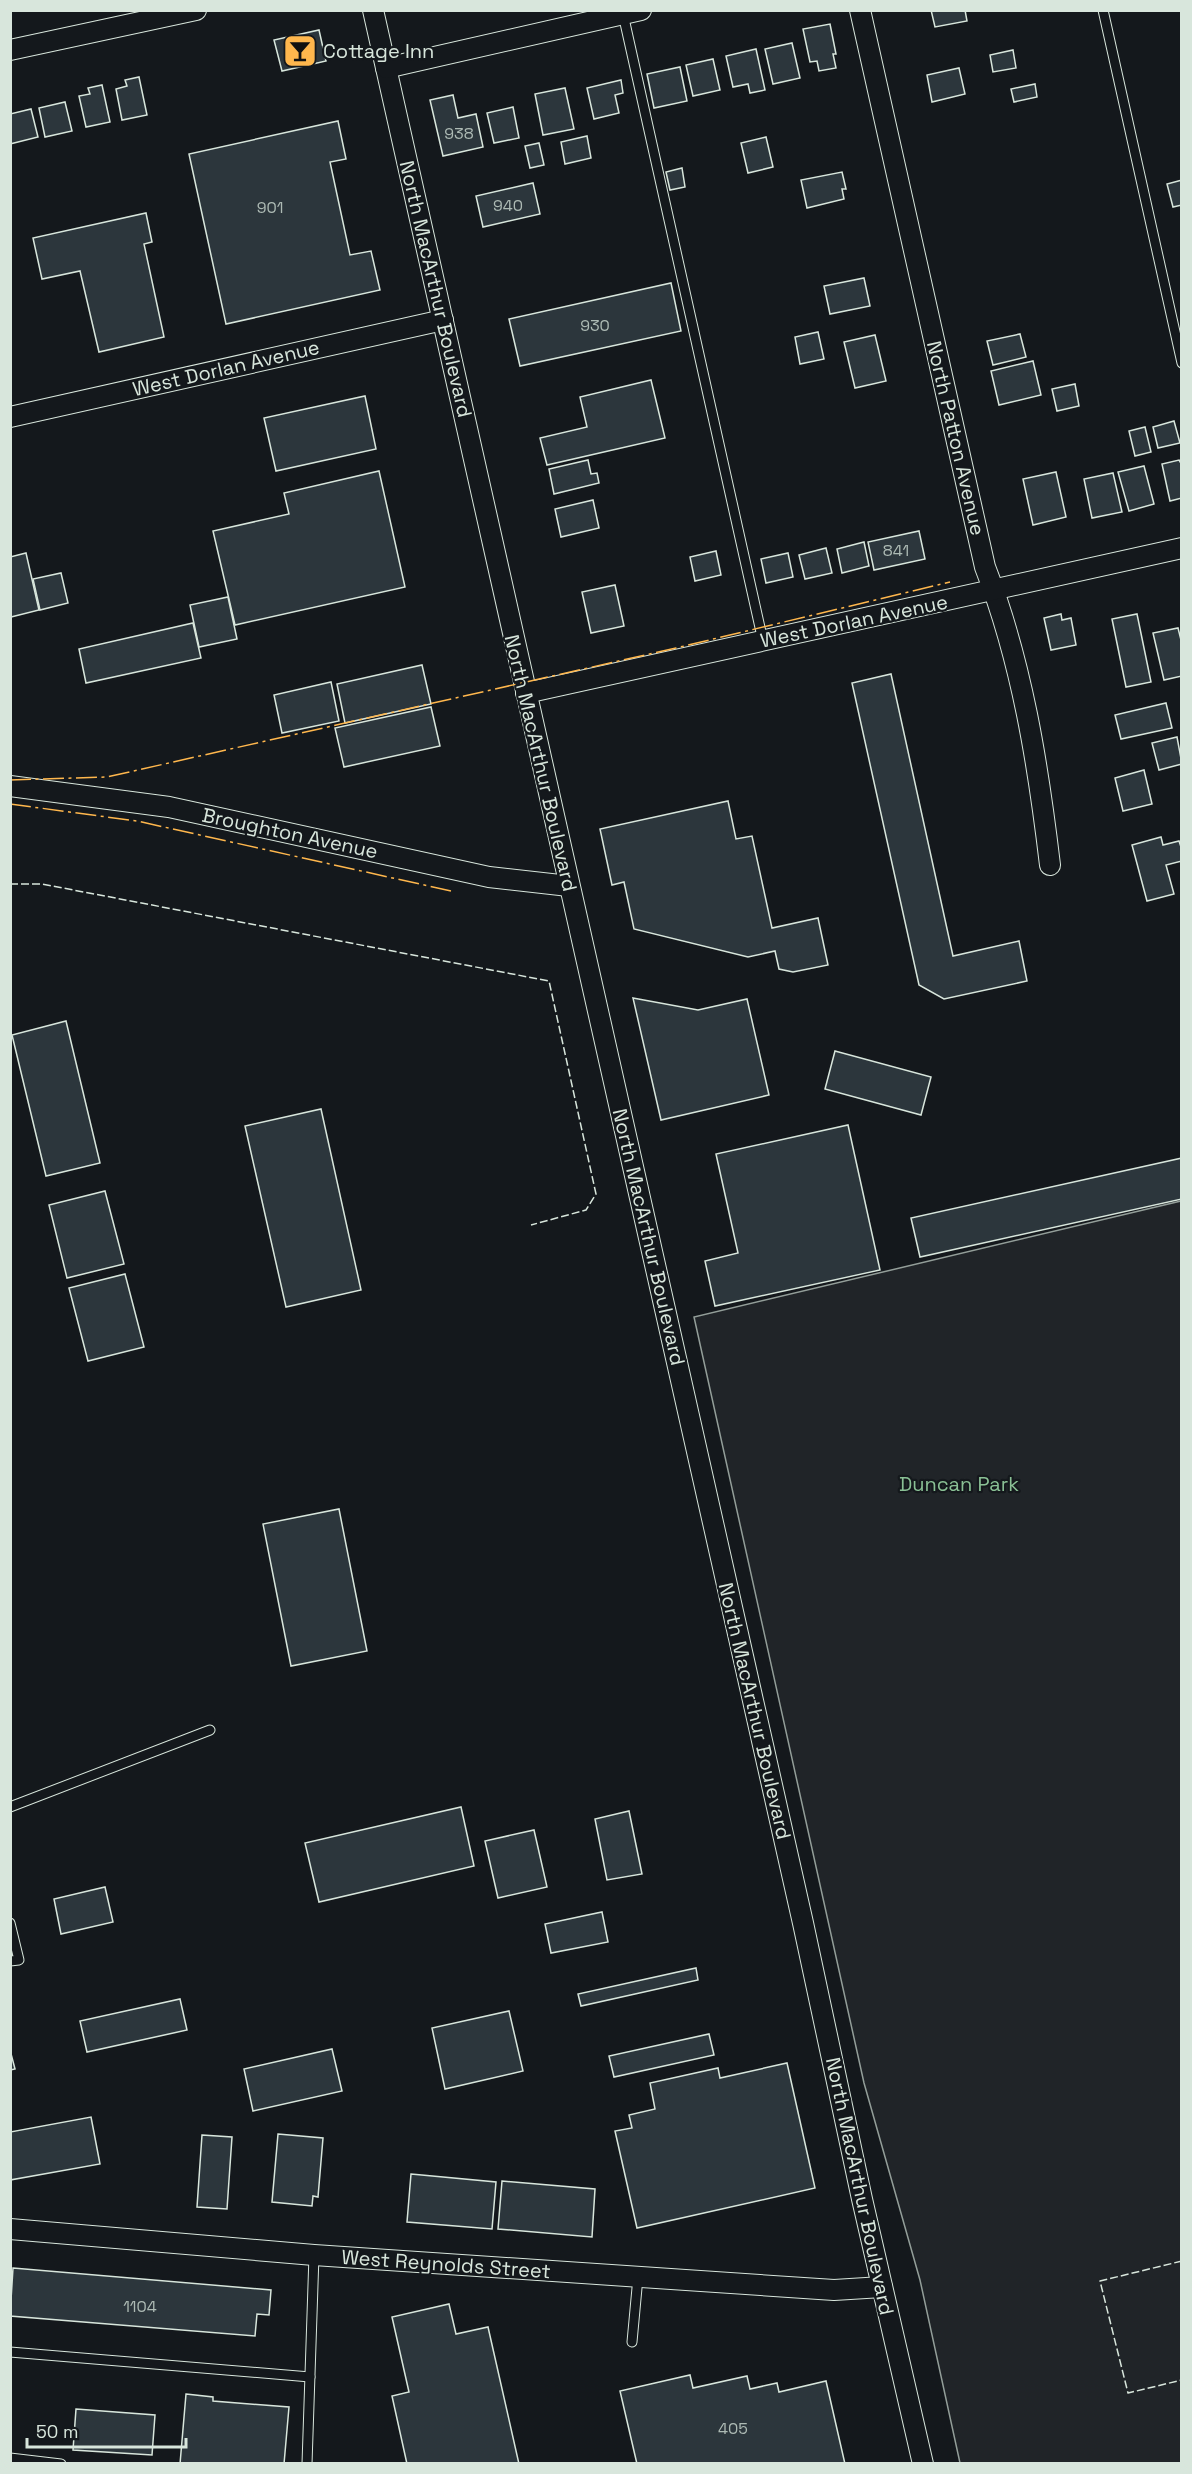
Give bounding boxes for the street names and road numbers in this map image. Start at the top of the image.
street label: North MacArthur Boulevard [394,158,478,420]
street label: West Dorlan Avenue [130,334,322,402]
street label: North Patton Avenue [921,338,991,538]
street label: West Dorlan Avenue [758,588,950,654]
street label: North MacArthur Boulevard [499,632,583,894]
street label: Broughton Avenue [200,802,380,864]
street label: North MacArthur Boulevard [607,1106,691,1368]
street label: North MacArthur Boulevard [713,1580,797,1842]
street label: North MacArthur Boulevard [820,2055,900,2317]
street label: West Reynolds Street [341,2244,551,2284]

